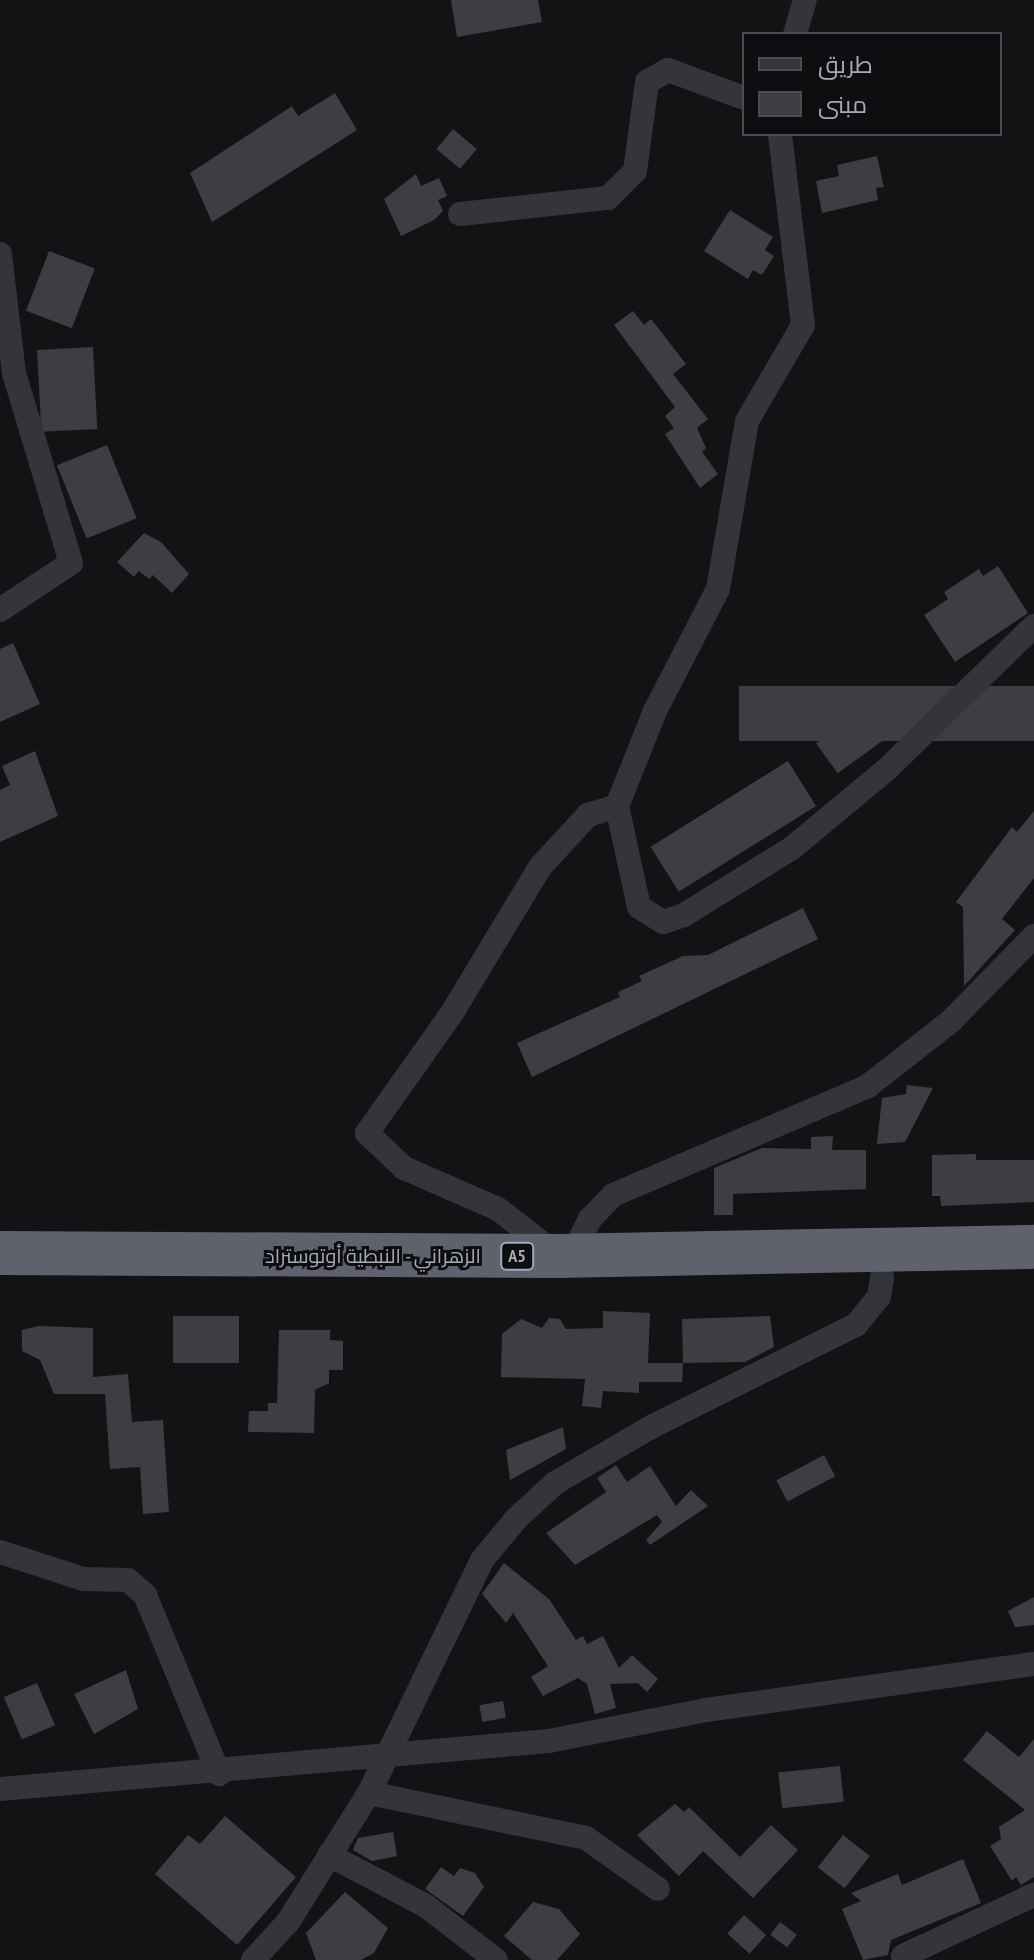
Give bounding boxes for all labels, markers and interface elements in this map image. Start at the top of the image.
legend [742,32,1002,136]
text: طريق [818,49,873,80]
text: مبنى [818,89,867,120]
road number: A5 [499,1242,535,1270]
street label: الزهراني - النبطية أوتوستراد [264,1244,482,1268]

